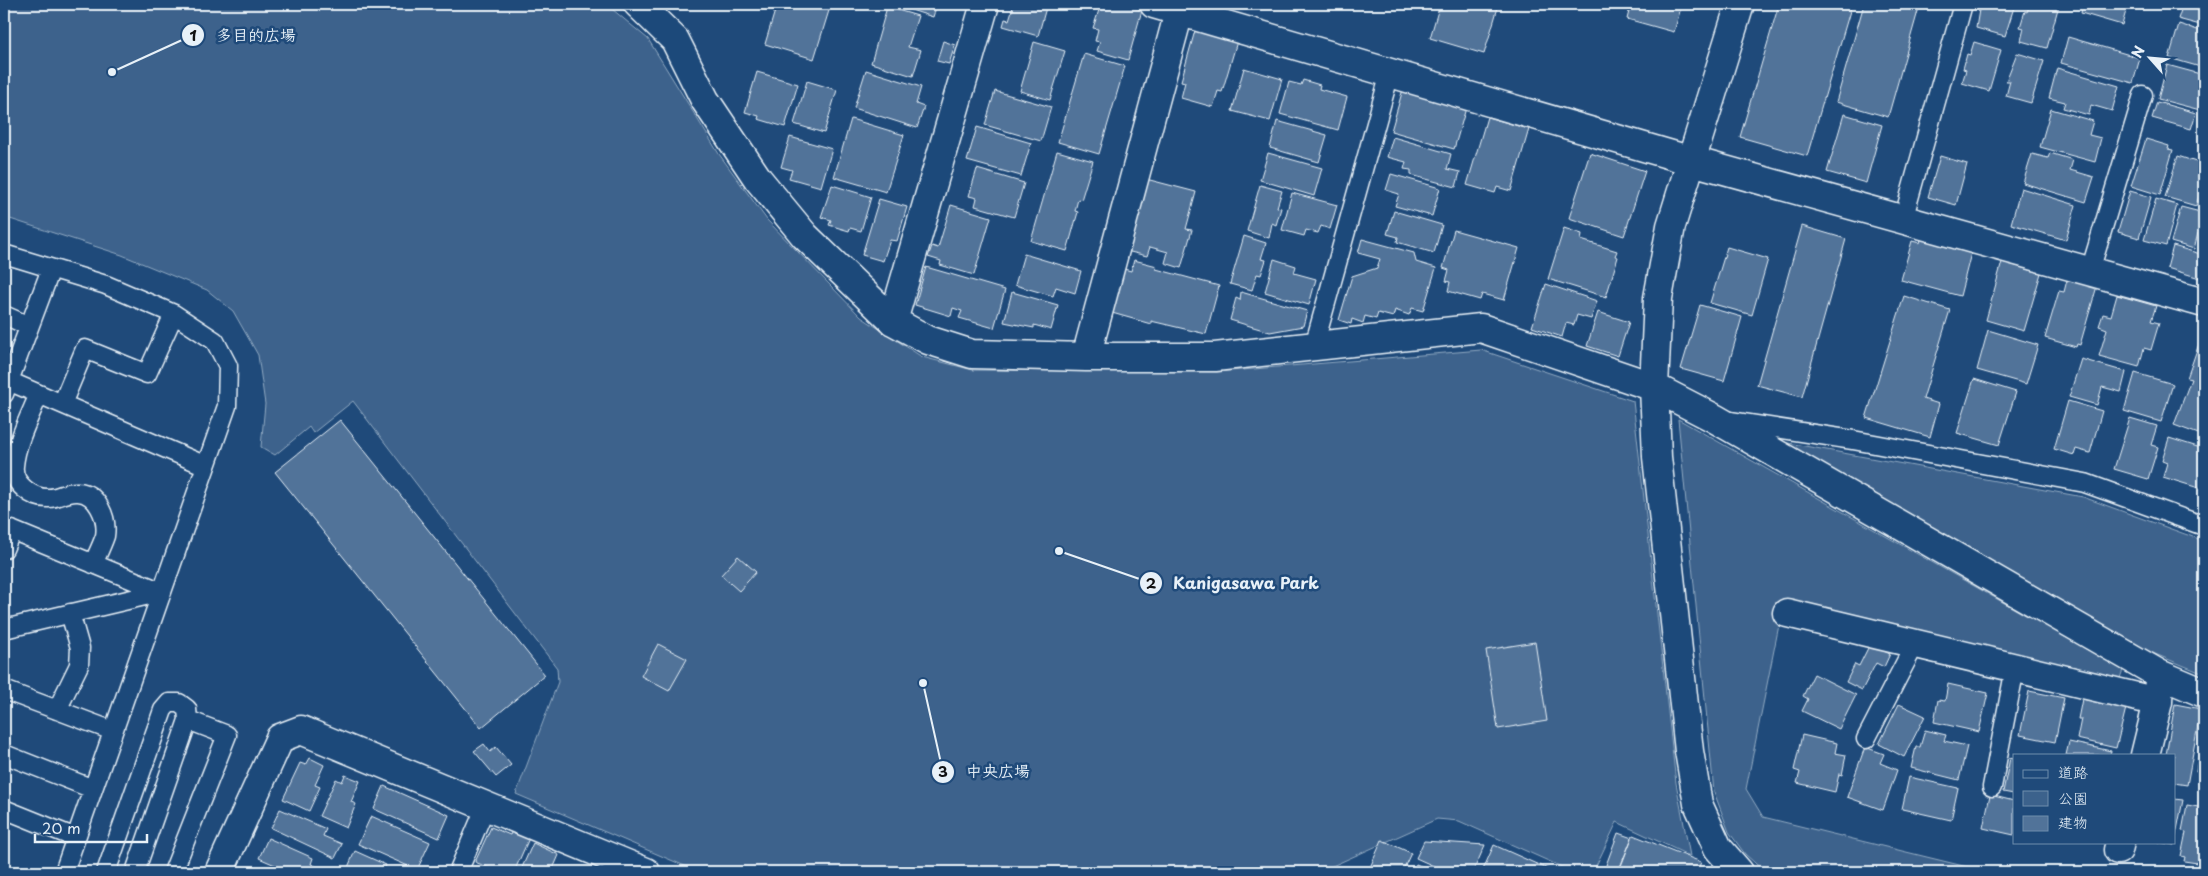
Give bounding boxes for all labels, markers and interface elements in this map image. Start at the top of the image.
callout: 多目的広場 [181,20,306,51]
text: 多目的広場 [216,22,296,46]
text: 1 [189,23,197,46]
north arrow [2126,32,2176,82]
text: N [2126,42,2150,62]
callout: Kanigasawa Park [1139,568,1329,599]
text: Kanigasawa Park [1173,570,1319,594]
text: 2 [1146,571,1157,594]
legend [2013,754,2176,844]
callout: 中央広場 [931,756,1040,787]
text: 中央広場 [966,758,1030,782]
text: 3 [938,759,948,782]
text: 道路 [2058,760,2088,783]
text: 公園 [2058,786,2088,809]
text: 建物 [2058,810,2088,833]
scale bar [35,811,148,843]
text: 20 m [42,816,81,839]

